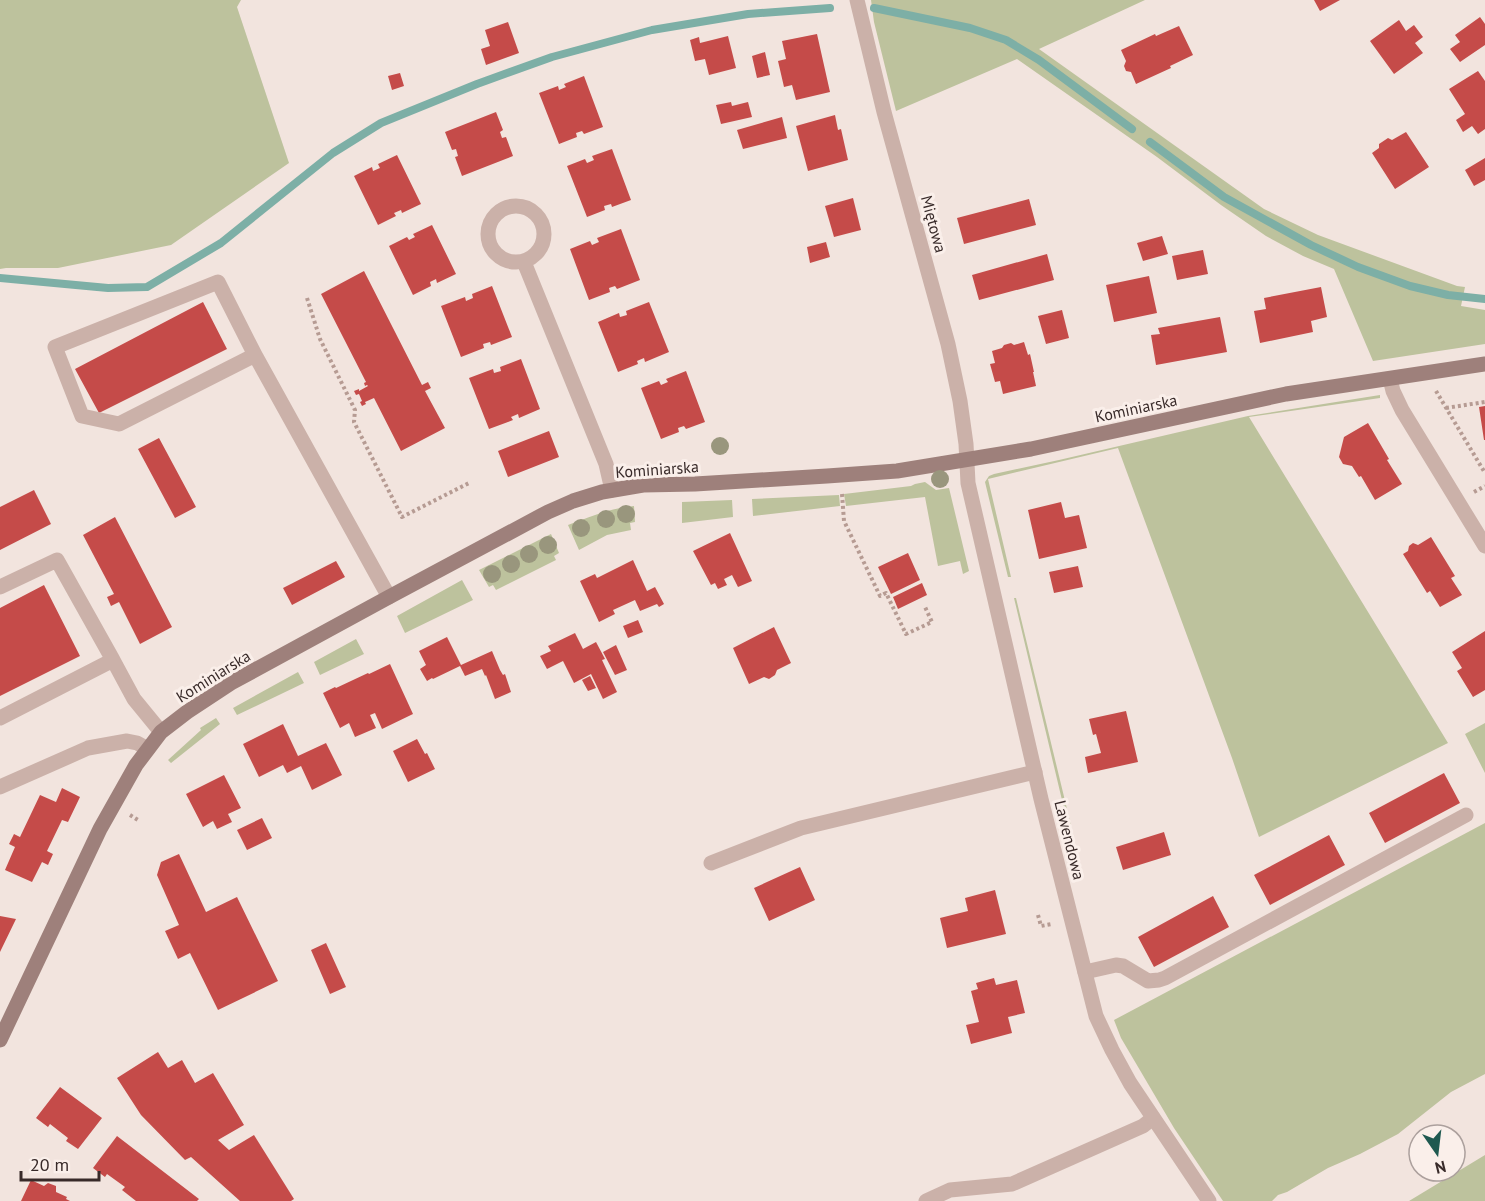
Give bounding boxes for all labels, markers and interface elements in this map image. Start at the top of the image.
street label: Miętowa [917,193,951,255]
street label: Kominiarska [1093,390,1179,426]
street label: Kominiarska [615,456,699,482]
street label: Kominiarska [172,645,254,707]
street label: Lawendowa [1050,798,1090,882]
north arrow [1407,1123,1467,1183]
scale bar [21,1144,99,1182]
text: 20 m [30,1153,69,1176]
text: N [1433,1157,1448,1179]

